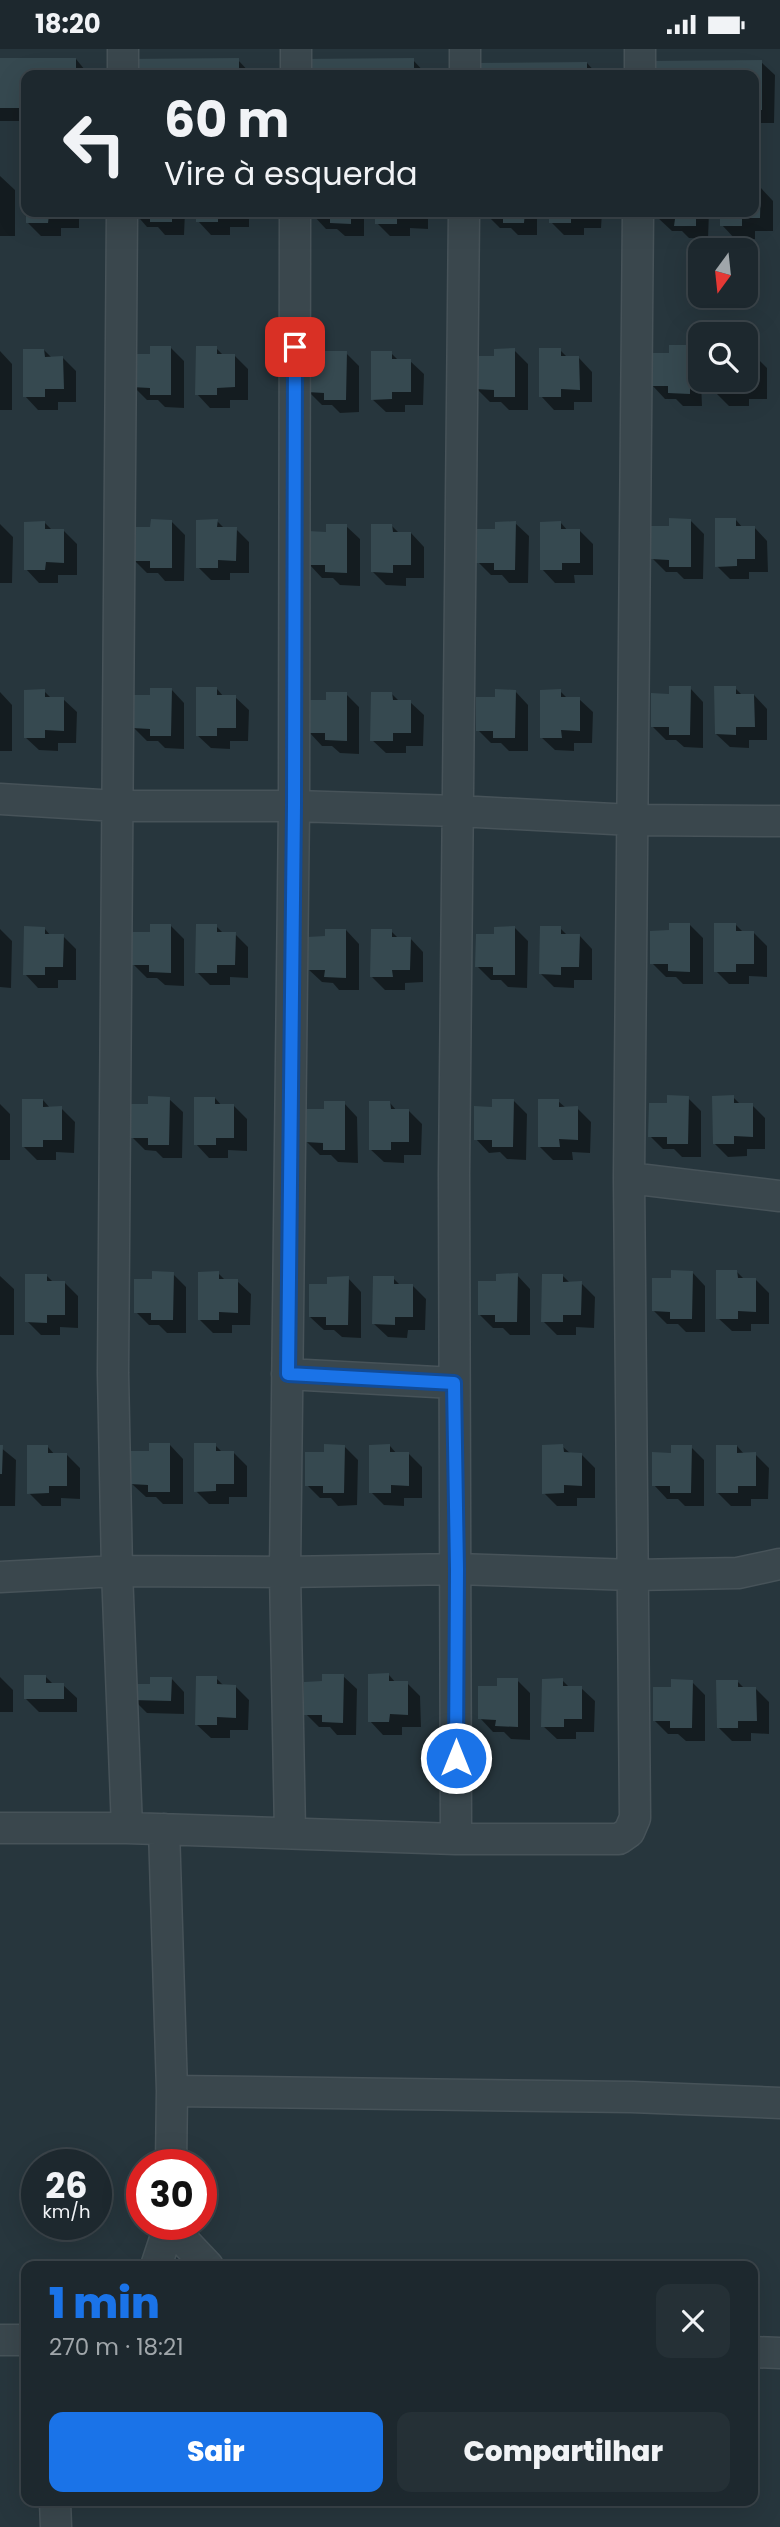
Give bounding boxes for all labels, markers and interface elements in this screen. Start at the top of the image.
text: 18:20 [35,6,101,42]
text: 60 m [164,86,289,154]
icon: left [49,98,140,189]
text: Vire à esquerda [164,151,418,196]
north arrow [688,238,758,308]
map controls [688,238,758,392]
pin [265,317,325,377]
button: search [688,322,758,392]
icon: arrive [276,328,314,366]
position arrow [419,1721,493,1795]
speed limit sign: 30 [126,2149,217,2240]
text: 26 [45,2161,88,2210]
text: km/h [43,2199,90,2224]
text: 1 min [49,2274,160,2333]
button: close [656,2284,730,2358]
text: 270 m · 18:21 [49,2331,184,2363]
button: Sair [49,2412,383,2492]
button: Compartilhar [397,2412,730,2492]

